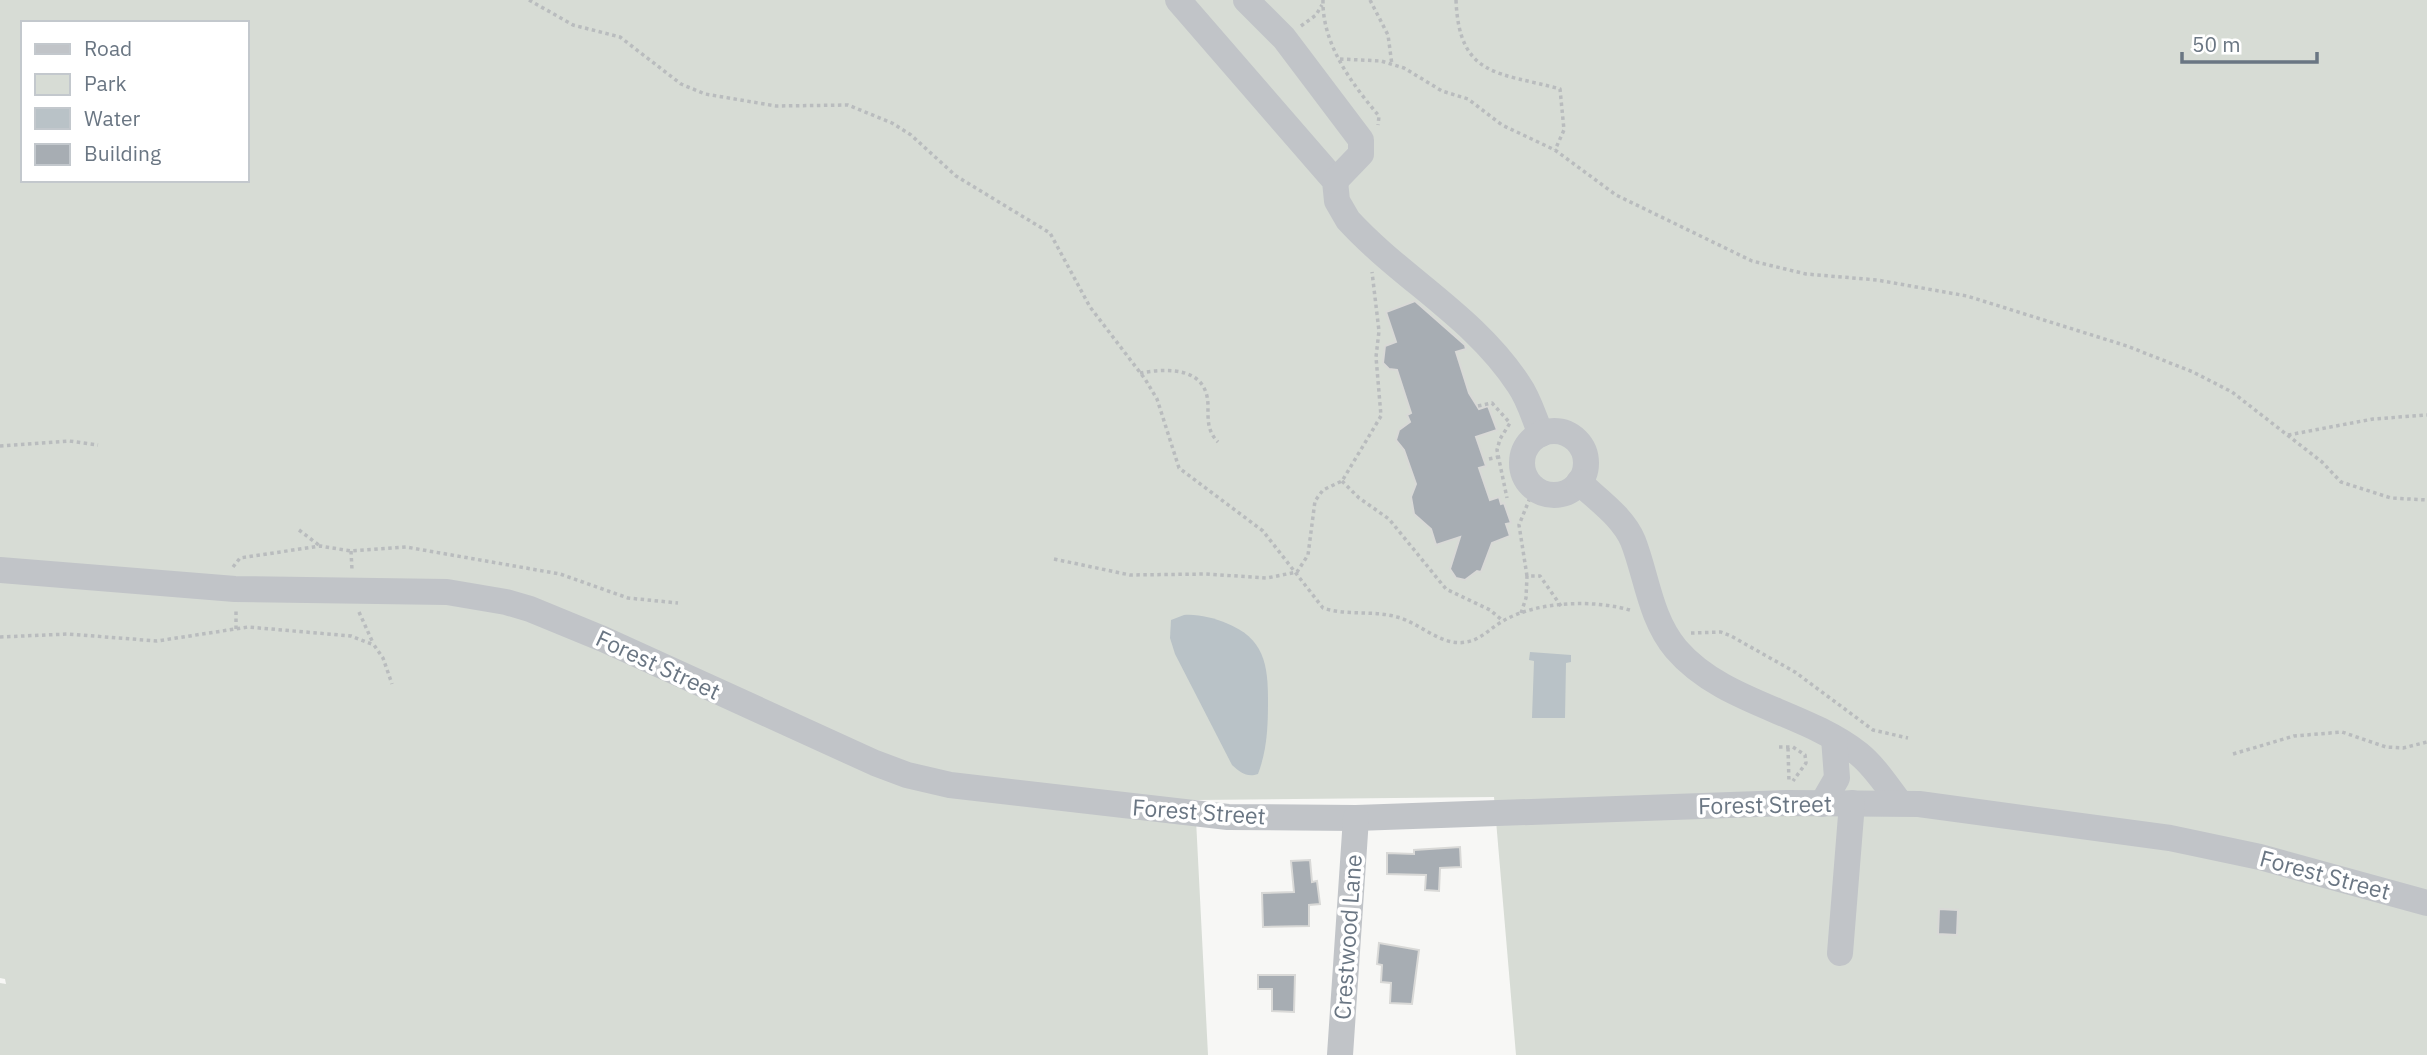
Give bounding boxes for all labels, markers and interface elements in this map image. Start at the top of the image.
legend [21,21,248,182]
scale bar [2182,21,2317,65]
text: 50 m [2192,30,2241,58]
text: Road [84,34,132,62]
text: Park [84,69,127,97]
text: Water [84,104,141,132]
text: Building [84,139,161,167]
street label: Forest Street [591,622,725,706]
street label: Forest Street [1698,788,1832,820]
street label: Forest Street [1131,791,1267,831]
street label: Forest Street [2257,842,2394,906]
street label: Crestwood Lane [1326,853,1368,1021]

